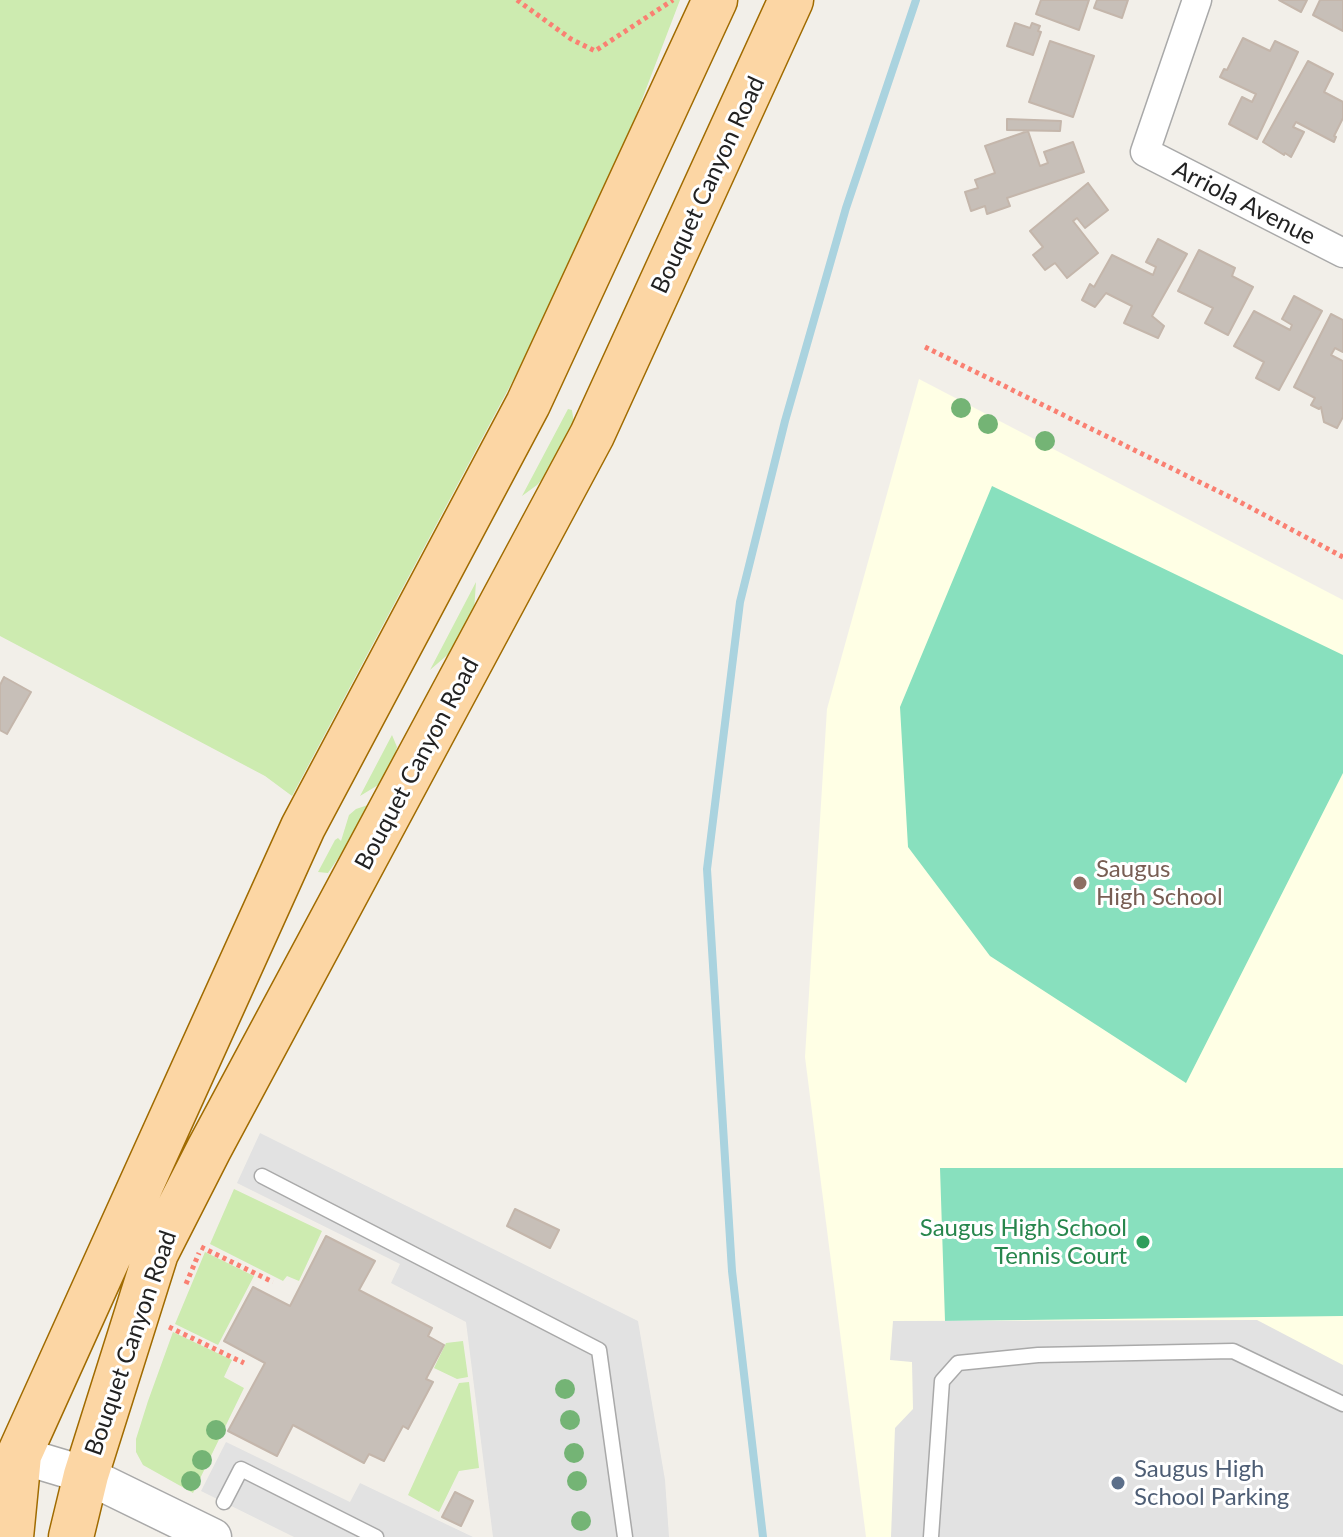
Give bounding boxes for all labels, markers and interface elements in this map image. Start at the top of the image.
street label: Bouquet Canyon Road [645,72,771,298]
street label: Arriola Avenue [1168,155,1320,251]
street label: Bouquet Canyon Road [349,653,485,875]
place label: Saugus High School [1096,855,1223,911]
marker: Saugus High School [1071,874,1089,892]
place label: Saugus High School Tennis Court [920,1214,1127,1270]
street label: Bouquet Canyon Road [79,1227,183,1459]
marker: Saugus High School Tennis Court [1134,1233,1152,1251]
place label: Saugus High School Parking [1134,1455,1289,1511]
marker: Saugus High School Parking [1109,1474,1127,1492]

